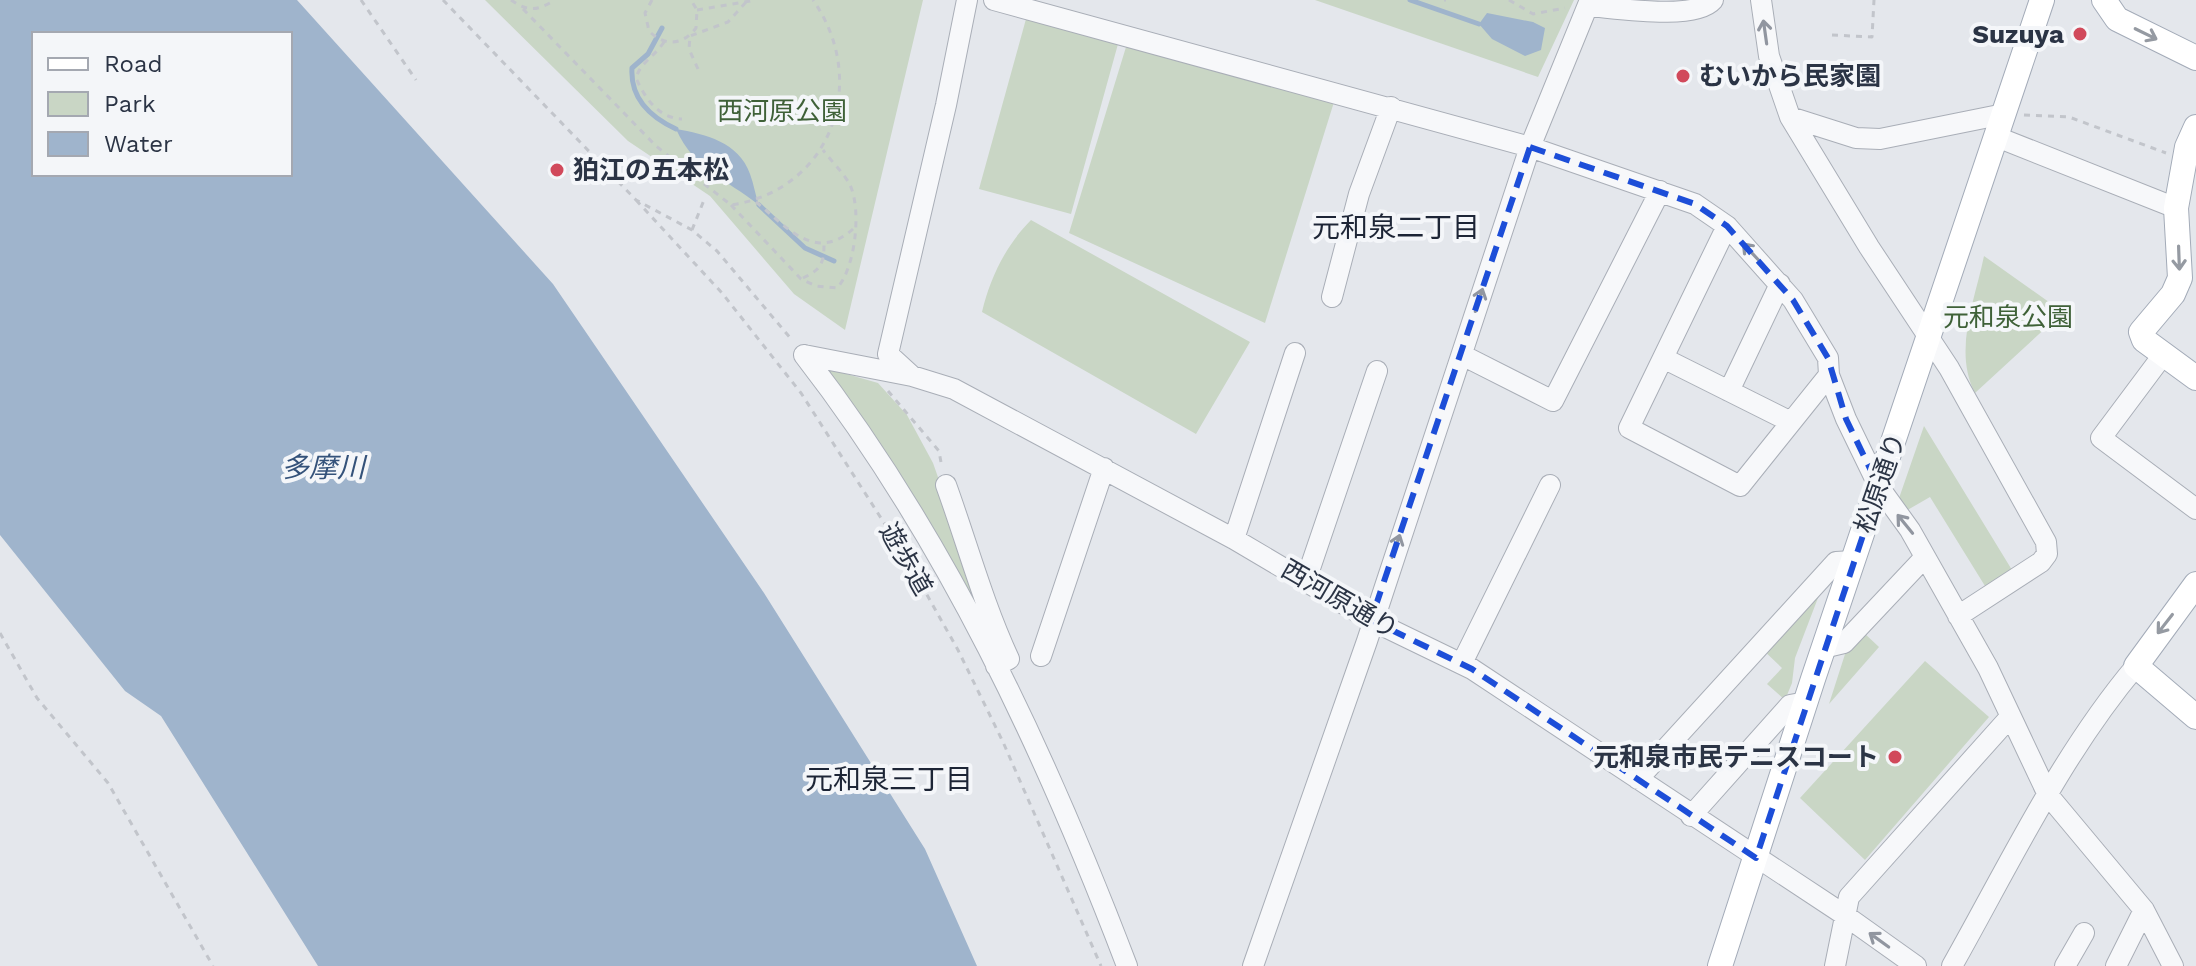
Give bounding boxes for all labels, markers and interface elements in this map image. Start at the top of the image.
place label: Suzuya [1972,19,2064,49]
one-way arrow [1757,20,1772,45]
marker: Suzuya [2071,25,2089,43]
one-way arrow [2133,27,2157,42]
legend [32,32,292,176]
text: Road [104,50,163,78]
place label: むいから民家園 [1699,61,1881,91]
marker: むいから民家園 [1674,67,1692,85]
text: Park [104,90,156,118]
park label: 西河原公園 [717,96,847,126]
text: Water [104,130,173,158]
place label: 狛江の五本松 [573,155,729,185]
marker: 狛江の五本松 [548,161,566,179]
district label: 元和泉二丁目 [1312,211,1480,244]
one-way arrow [1742,242,1761,262]
one-way arrow [2171,244,2187,271]
one-way arrow [1473,288,1488,313]
park label: 元和泉公園 [1943,302,2073,332]
street label: 松原通り [1849,429,1911,537]
water label: 多摩川 [281,451,368,484]
one-way arrow [1896,514,1913,535]
street label: 遊歩道 [874,518,938,600]
one-way arrow [1390,534,1405,559]
street label: 西河原通り [1276,554,1404,644]
one-way arrow [2156,613,2174,634]
place label: 元和泉市民テニスコート [1593,742,1879,772]
marker: 元和泉市民テニスコート [1886,748,1904,766]
district label: 元和泉三丁目 [805,763,973,796]
one-way arrow [1869,932,1891,948]

